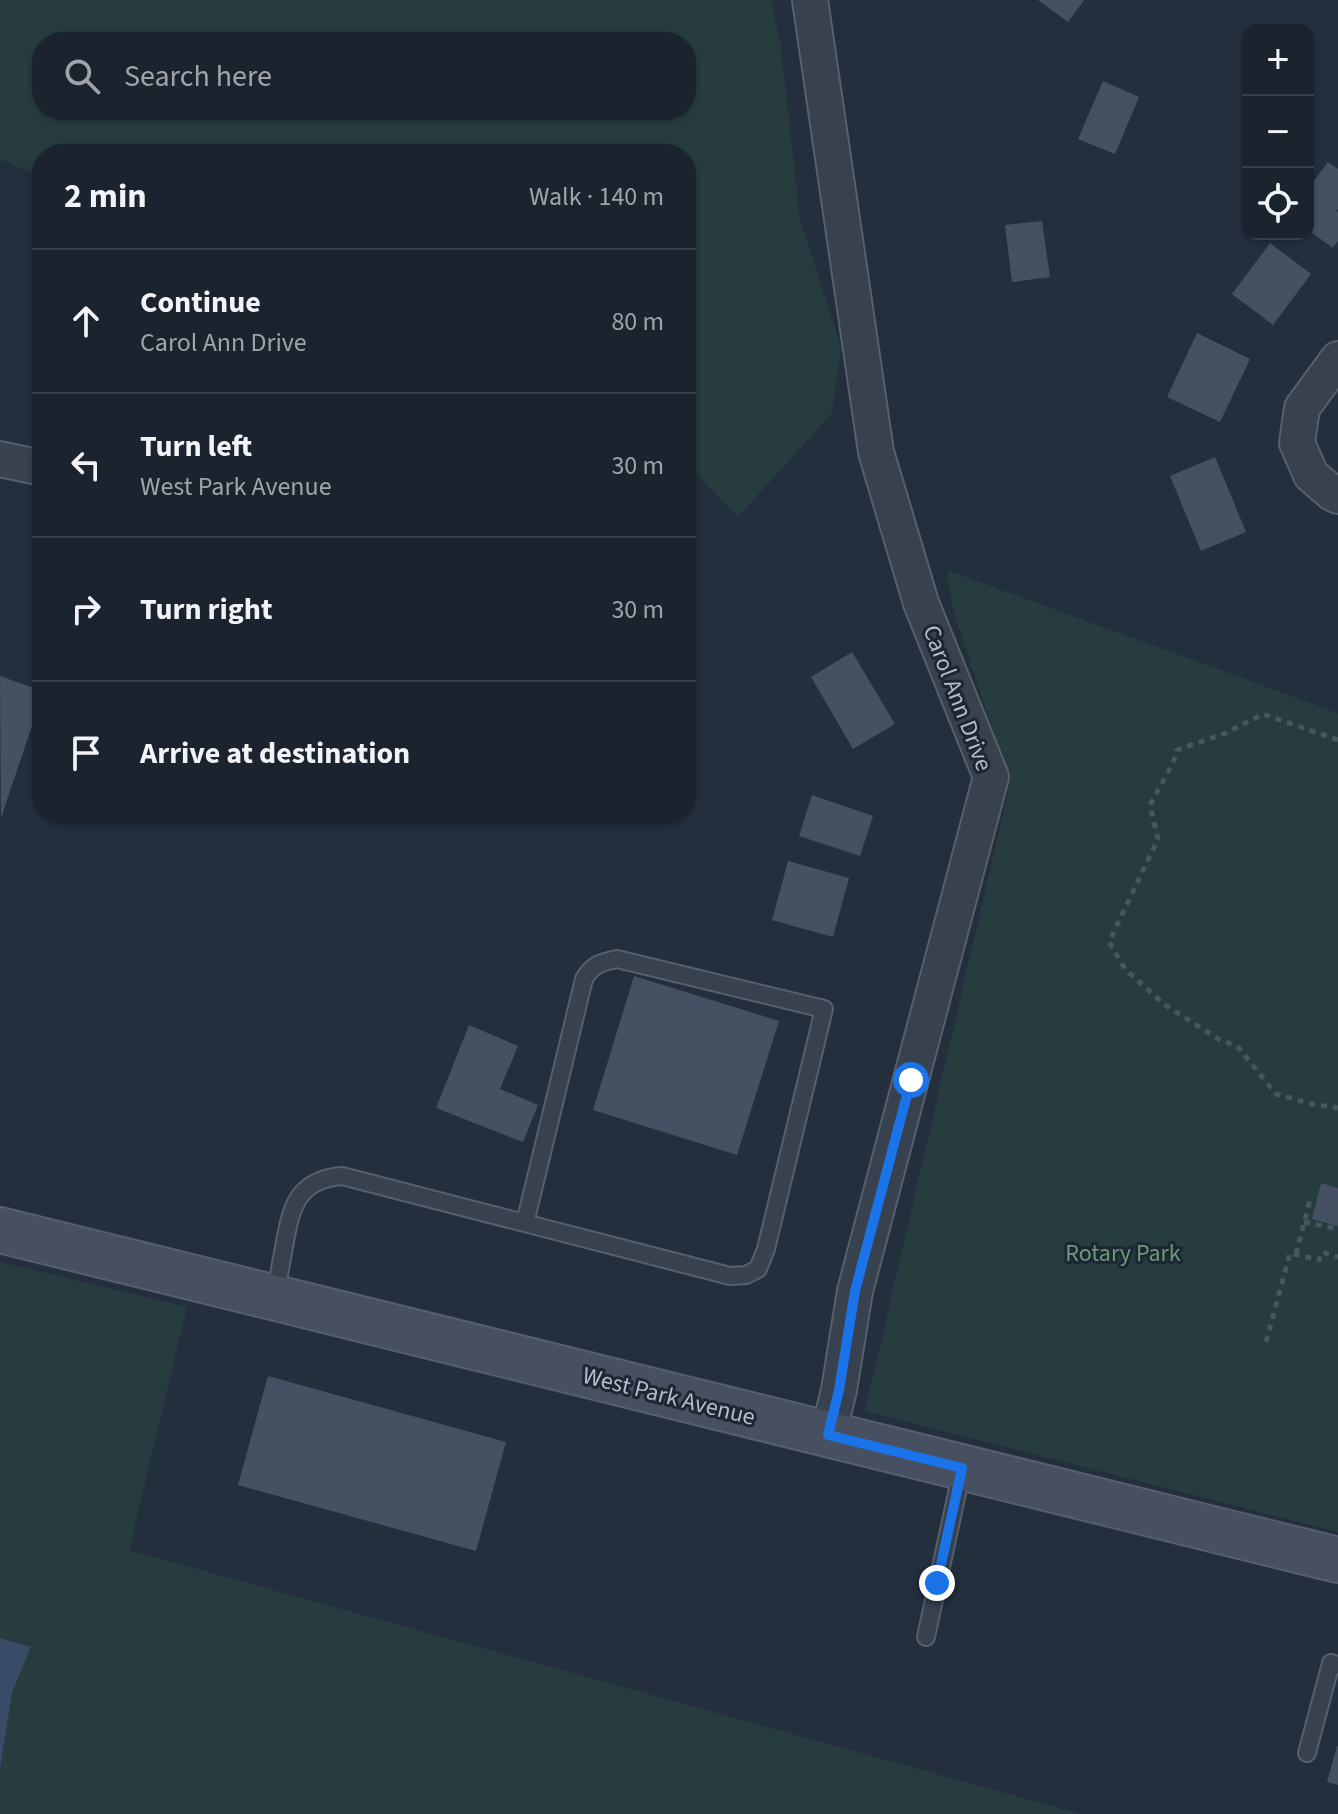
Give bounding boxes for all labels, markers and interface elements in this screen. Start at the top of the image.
map controls [1242,24,1314,240]
button: + [1242,24,1314,96]
search box [32,32,696,120]
icon: search [60,54,104,98]
text: Search here [124,55,272,98]
button: − [1242,96,1314,168]
button: locate [1242,168,1314,240]
text: 2 min [64,172,147,221]
text: Walk · 140 m [529,178,664,215]
text: Continue [140,281,261,324]
icon: ahead [64,299,108,343]
text: 80 m [611,303,664,340]
text: Carol Ann Drive [140,324,307,361]
text: Turn left [140,425,252,468]
icon: left [64,443,108,487]
text: 30 m [611,447,664,484]
text: West Park Avenue [140,468,332,505]
icon: right [64,587,108,631]
text: Turn right [140,588,272,631]
text: 30 m [611,591,664,628]
street label: Carol Ann Drive [914,620,1001,776]
icon: arrive [64,731,108,775]
text: Arrive at destination [140,732,410,775]
route start [893,1062,929,1098]
park label: Rotary Park [1065,1236,1181,1271]
street label: West Park Avenue [579,1358,759,1435]
route end [919,1565,955,1601]

